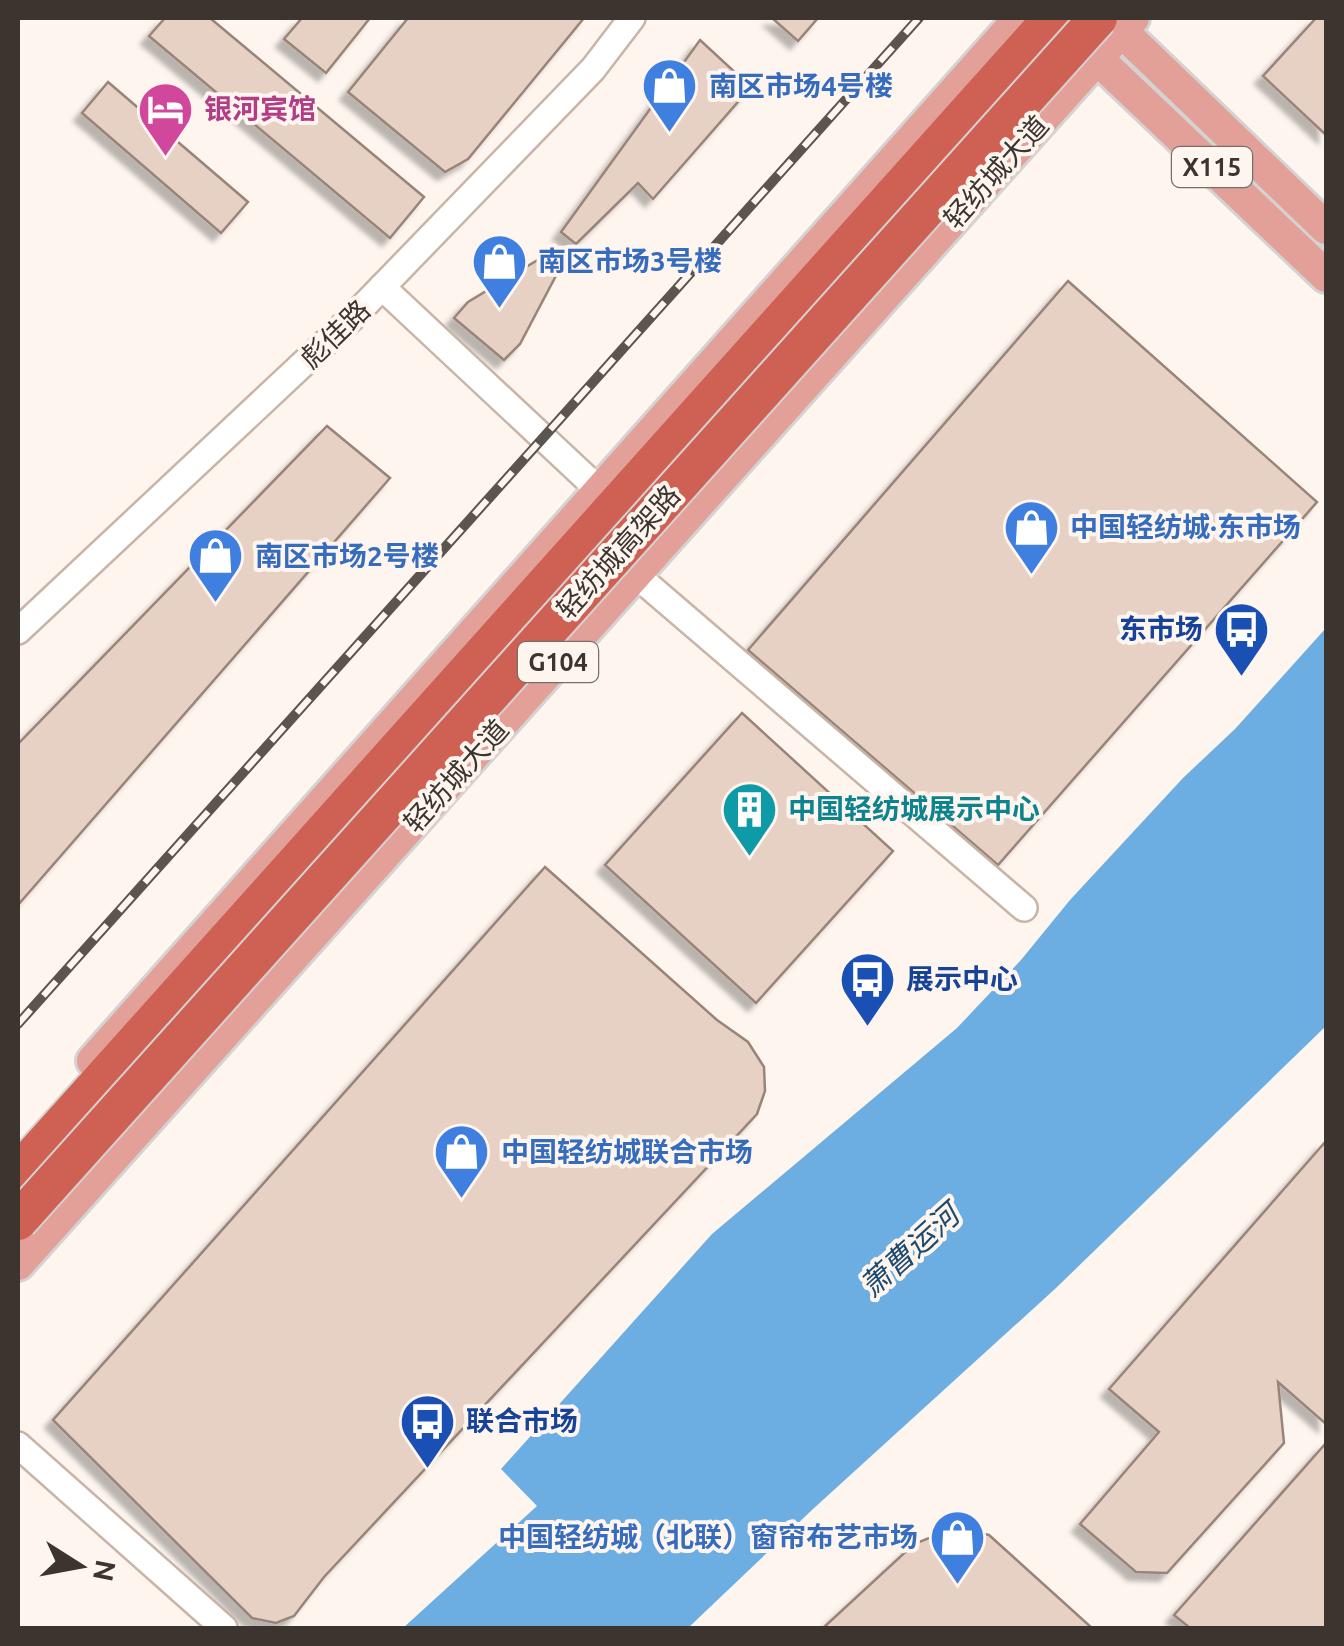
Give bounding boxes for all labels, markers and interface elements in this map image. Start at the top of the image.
shop icon: 南区市场4号楼 [640,56,700,135]
place label: 南区市场4号楼 [709,70,893,101]
hotel icon: 银河宾馆 [135,79,195,158]
place label: 银河宾馆 [204,93,316,124]
street label: 轻纺城大道 [937,109,1054,234]
road number: X115 [1172,147,1252,187]
shop icon: 南区市场3号楼 [469,231,529,310]
place label: 南区市场3号楼 [538,245,722,276]
street label: 彪佳路 [294,293,376,374]
street label: 轻纺城高架路 [550,479,685,624]
shop icon: 中国轻纺城·东市场 [1001,497,1061,576]
place label: 中国轻纺城·东市场 [1070,511,1301,542]
shop icon: 南区市场2号楼 [186,526,246,605]
place label: 南区市场2号楼 [255,540,439,571]
bus stop icon: 东市场 [1212,599,1272,678]
place label: 东市场 [1119,613,1203,644]
road number: G104 [518,642,598,682]
street label: 轻纺城大道 [397,713,514,838]
building icon: 中国轻纺城展示中心 [719,779,779,858]
place label: 中国轻纺城展示中心 [788,793,1040,824]
bus stop icon: 展示中心 [837,949,897,1028]
place label: 展示中心 [906,963,1018,994]
shop icon: 中国轻纺城联合市场 [432,1122,492,1201]
place label: 中国轻纺城联合市场 [501,1136,753,1167]
water label: 萧曹运河 [853,1194,969,1303]
bus stop icon: 联合市场 [397,1391,457,1470]
place label: 联合市场 [466,1405,578,1436]
shop icon: 中国轻纺城（北联）窗帘布艺市场 [927,1507,987,1586]
north arrow [30,1516,130,1616]
place label: 中国轻纺城（北联）窗帘布艺市场 [498,1521,918,1552]
text: N [88,1558,122,1584]

